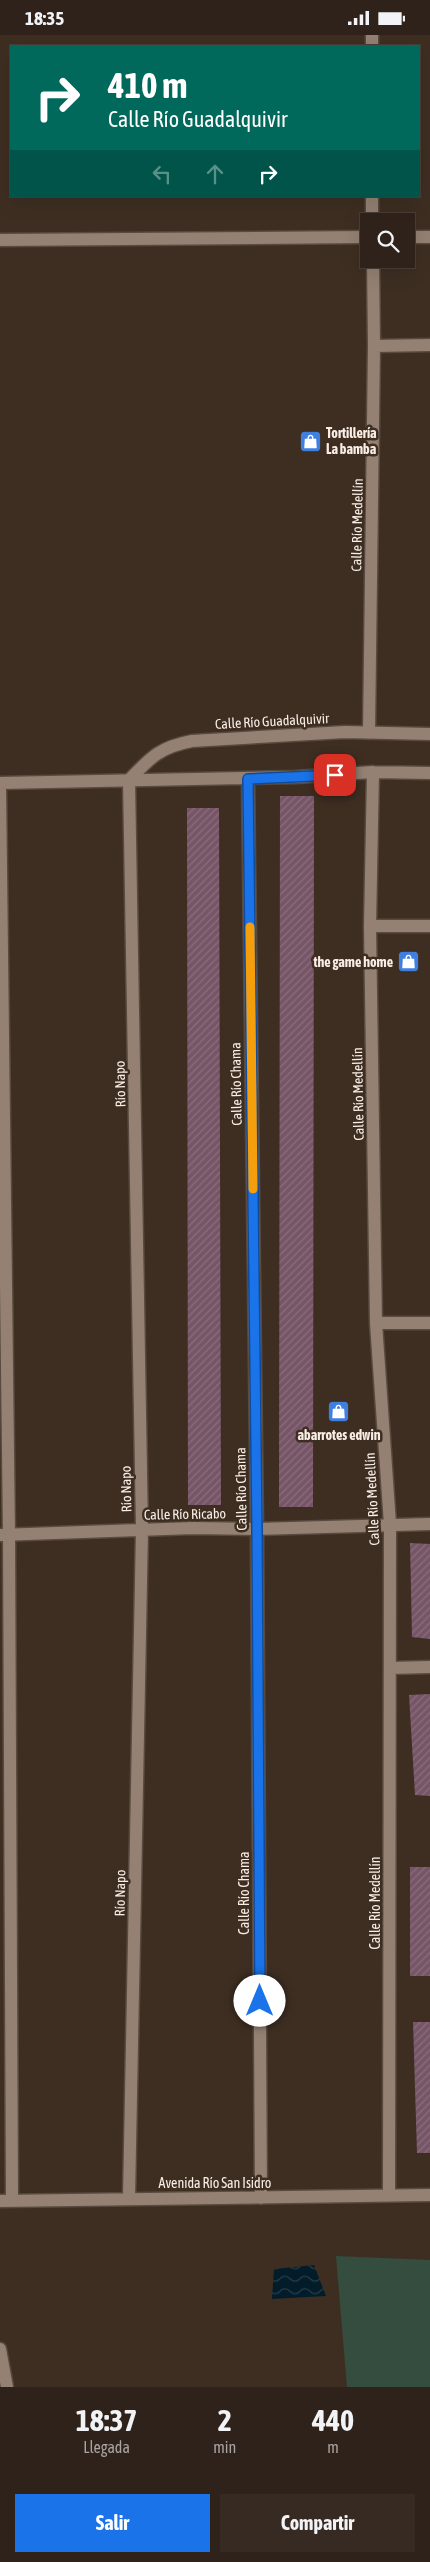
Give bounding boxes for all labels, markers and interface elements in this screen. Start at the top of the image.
text: 18:35 [25,7,64,29]
icon: right [25,65,90,130]
text: 410 m [108,65,187,105]
text: Calle Río Guadalquivir [108,106,288,132]
icon: left [148,160,176,188]
icon: ahead [201,160,229,188]
icon: right [254,160,282,188]
map controls [360,213,415,268]
button: search [360,213,415,268]
place label: Tortillería La bamba [326,425,377,457]
shop icon: Tortillería La bamba [298,429,322,453]
street label: Calle Río Medellín [348,478,366,572]
street label: Calle Río Guadalquivir [215,710,330,732]
pin [314,754,356,796]
icon: arrive [321,761,349,789]
shop icon: the game home [397,950,421,974]
place label: the game home [312,954,393,970]
street label: Calle Río Chama [227,1042,245,1126]
street label: Calle Río Medellín [349,1047,367,1141]
street label: Río Napo [112,1061,128,1107]
shop icon: abarrotes edwin [327,1400,351,1424]
place label: abarrotes edwin [298,1427,381,1443]
street label: Calle Río Chama [232,1447,250,1531]
street label: Calle Río Medellín [362,1452,382,1546]
street label: Río Napo [118,1466,134,1512]
street label: Calle Río Ricabo [144,1505,226,1523]
street label: Calle Río Chama [236,1851,252,1935]
street label: Calle Río Medellín [367,1856,383,1950]
street label: Río Napo [112,1870,128,1916]
position arrow [233,1974,285,2026]
street label: Avenida Río San Isidro [159,2175,271,2191]
text: 18:37 [76,2403,137,2437]
text: 2 [218,2403,232,2437]
text: 440 [312,2403,354,2437]
text: Llegada [83,2438,130,2456]
text: min [213,2438,236,2456]
text: m [327,2438,339,2456]
button: Salir [15,2494,210,2552]
button: Compartir [220,2494,415,2552]

